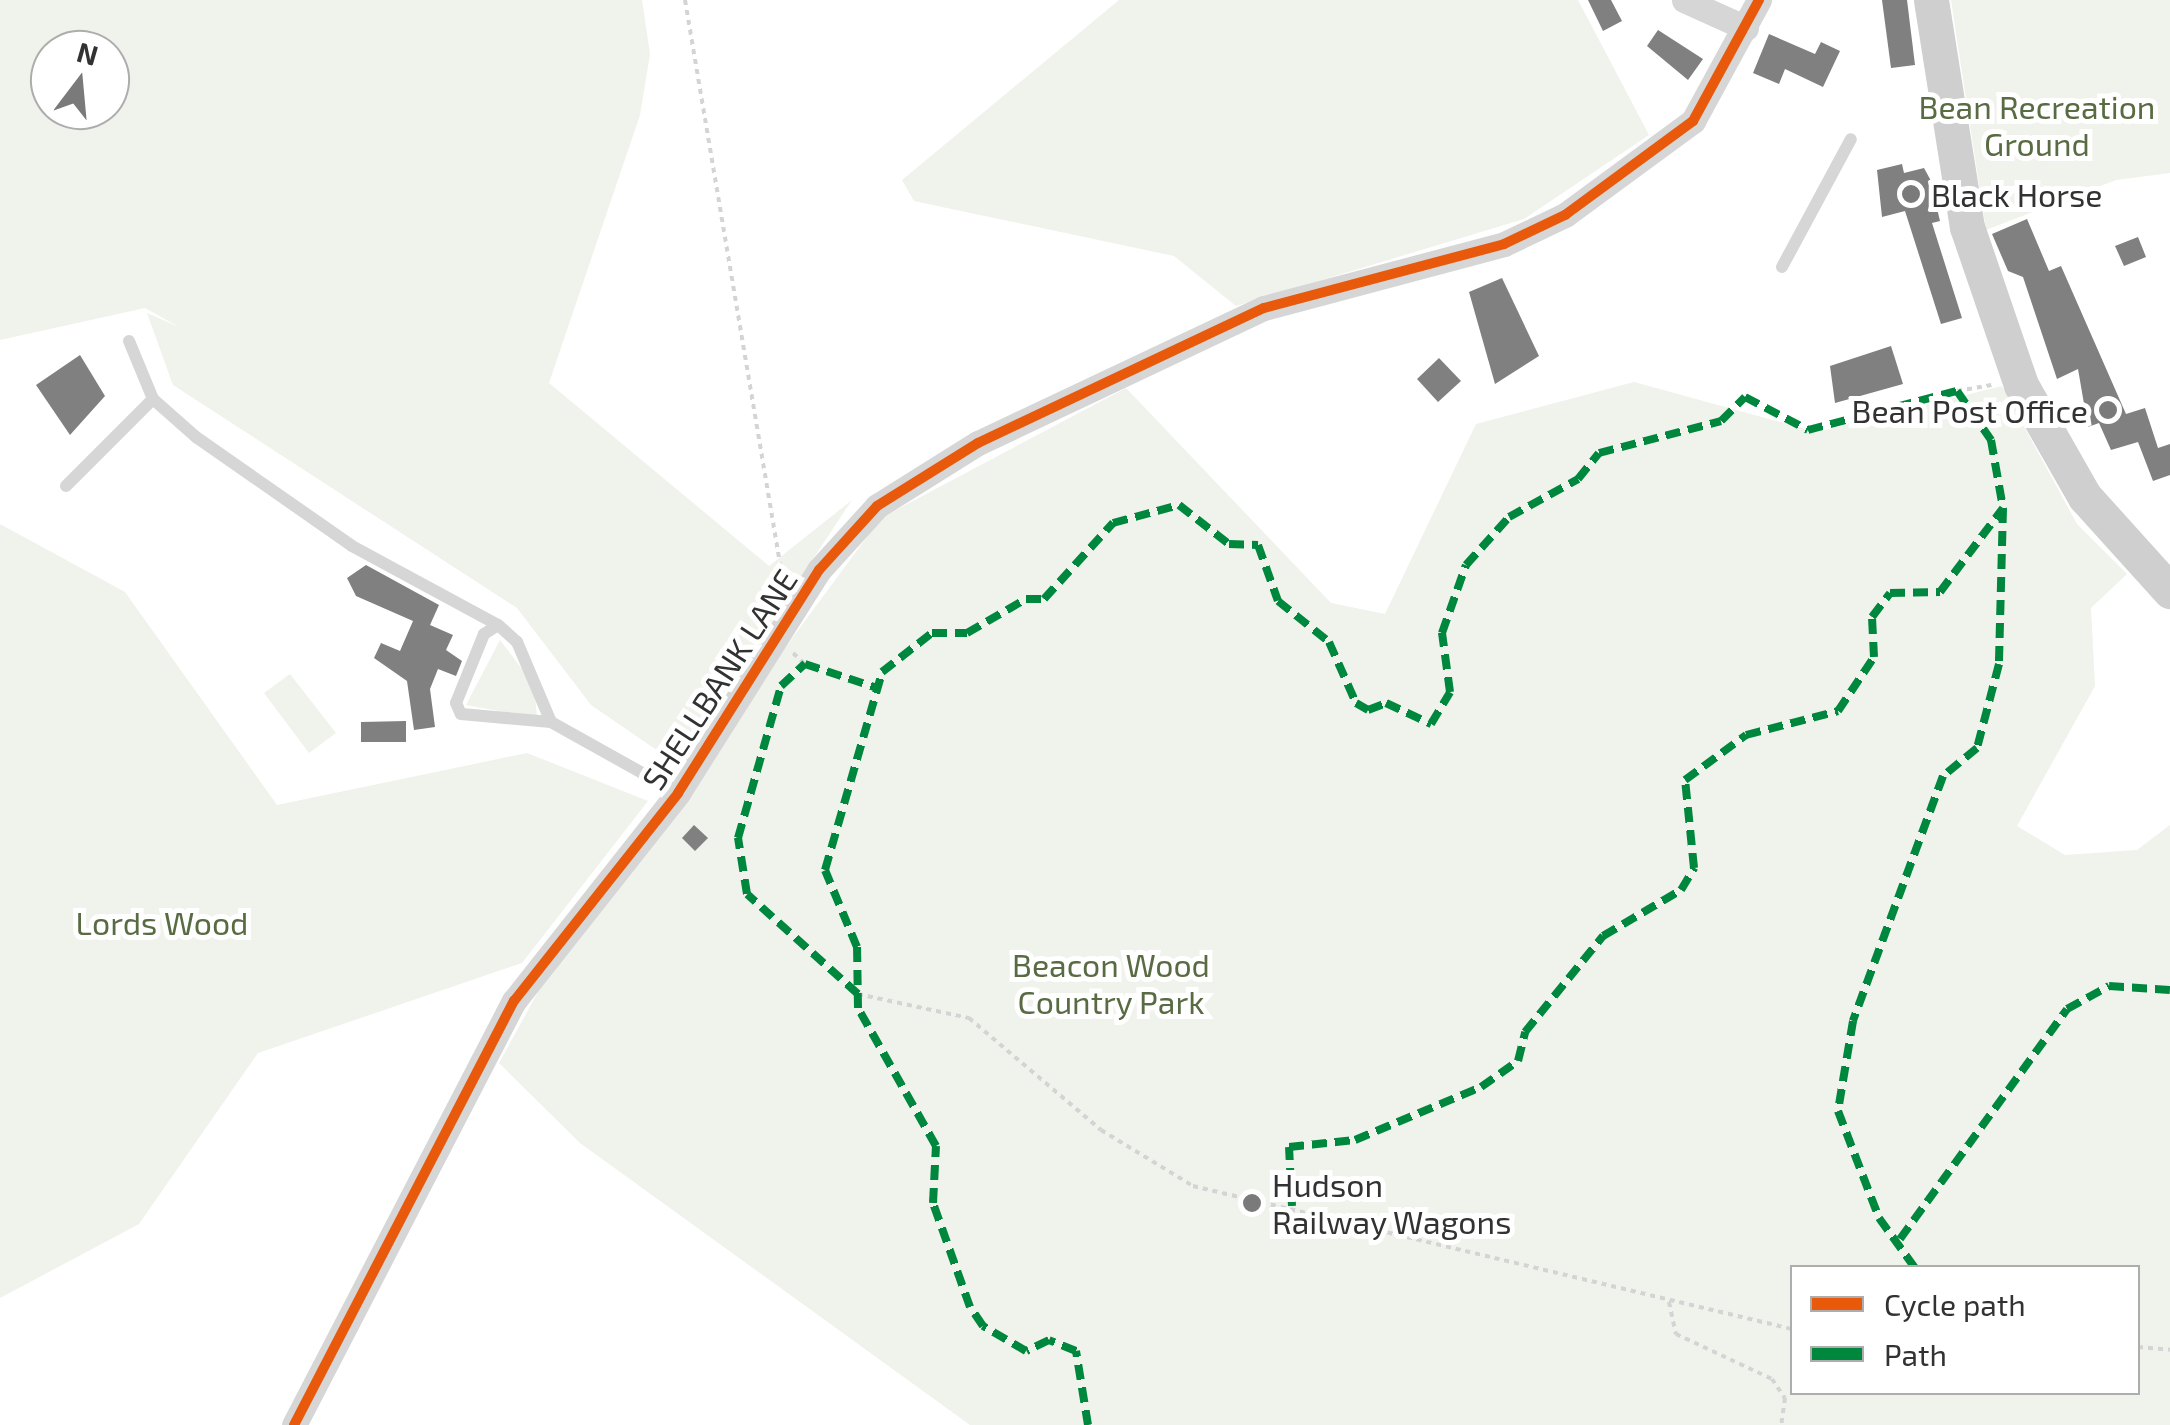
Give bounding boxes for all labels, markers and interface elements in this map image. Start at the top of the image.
north arrow [30,30,130,130]
text: N [73,34,102,72]
park label: Bean Recreation Ground [1919,88,2155,163]
place label: Black Horse [1931,175,2103,213]
marker: Black Horse [1900,183,1922,205]
place label: Bean Post Office [1852,391,2088,429]
marker: Bean Post Office [2097,399,2119,421]
street label: SHELLBANK LANE [633,561,805,797]
park label: Lords Wood [75,903,249,941]
park label: Beacon Wood Country Park [1012,946,1210,1021]
place label: Hudson Railway Wagons [1272,1166,1513,1241]
marker: Hudson Railway Wagons [1241,1192,1263,1214]
legend [1790,1265,2140,1395]
text: Cycle path [1884,1286,2026,1322]
text: Path [1884,1336,1947,1372]

